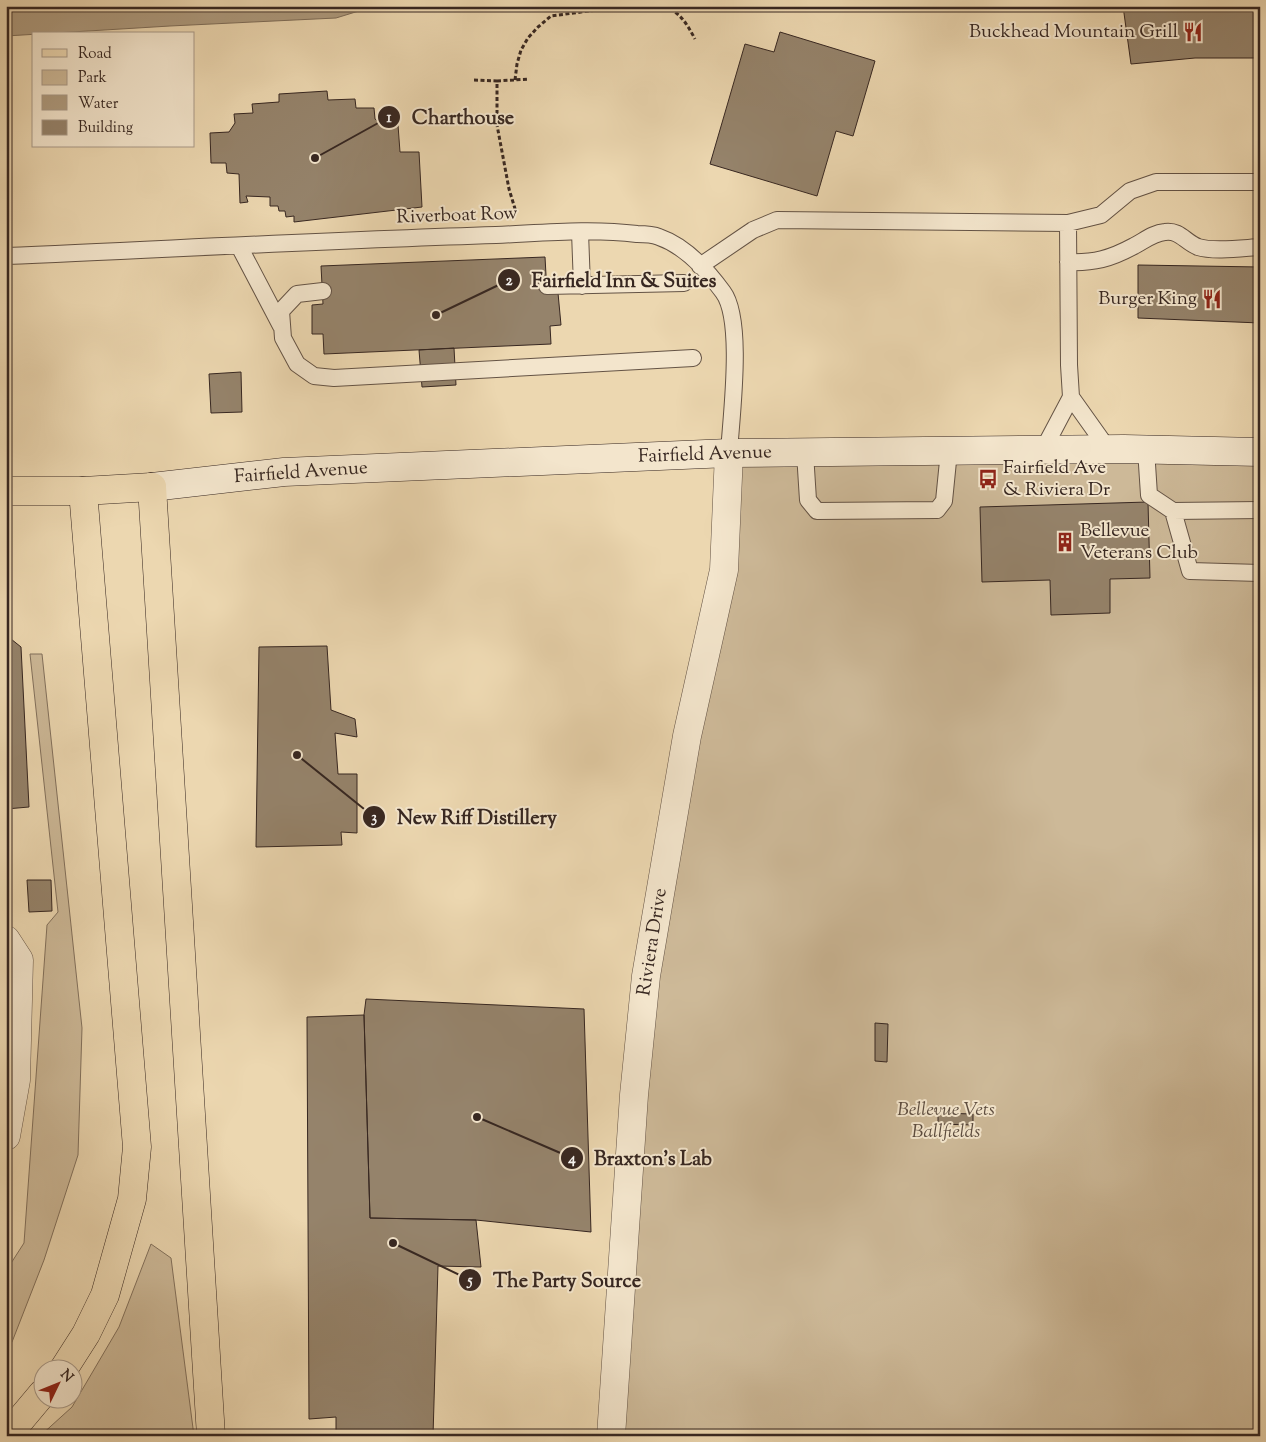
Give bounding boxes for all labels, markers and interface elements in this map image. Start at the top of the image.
place label: Buckhead Mountain Grill [969,19,1178,46]
restaurant icon: Buckhead Mountain Grill [1182,21,1204,43]
legend [32,32,195,148]
text: Road [78,44,112,65]
text: Park [78,68,107,89]
text: Water [78,94,119,115]
callout: Charthouse [377,99,524,134]
text: Charthouse [412,105,514,134]
text: 1 [386,108,392,129]
text: Building [78,118,133,139]
street label: Riverboat Row [396,200,518,232]
callout: Fairfield Inn & Suites [496,262,726,297]
text: Fairfield Inn & Suites [532,268,717,297]
text: 2 [505,271,513,292]
place label: Burger King [1098,286,1197,313]
restaurant icon: Burger King [1201,288,1223,310]
street label: Fairfield Avenue [638,439,773,471]
street label: Fairfield Avenue [233,455,369,491]
place label: Fairfield Ave & Riviera Dr [1003,455,1110,504]
bus stop icon: Fairfield Ave & Riviera Dr [977,468,999,490]
place label: Bellevue Veterans Club [1080,518,1198,567]
building icon: Bellevue Veterans Club [1054,531,1076,553]
callout: New Riff Distillery [362,799,567,834]
text: New Riff Distillery [397,805,557,834]
text: 3 [371,808,377,829]
street label: Riviera Drive [631,886,675,998]
park label: Bellevue Vets Ballfields [897,1097,995,1146]
callout: Braxton's Lab [559,1141,722,1176]
text: Braxton's Lab [594,1146,712,1175]
text: 4 [567,1149,576,1170]
callout: The Party Source [458,1262,651,1297]
text: The Party Source [493,1268,641,1297]
text: 5 [466,1271,473,1292]
north arrow [32,1360,82,1410]
text: N [55,1366,77,1387]

